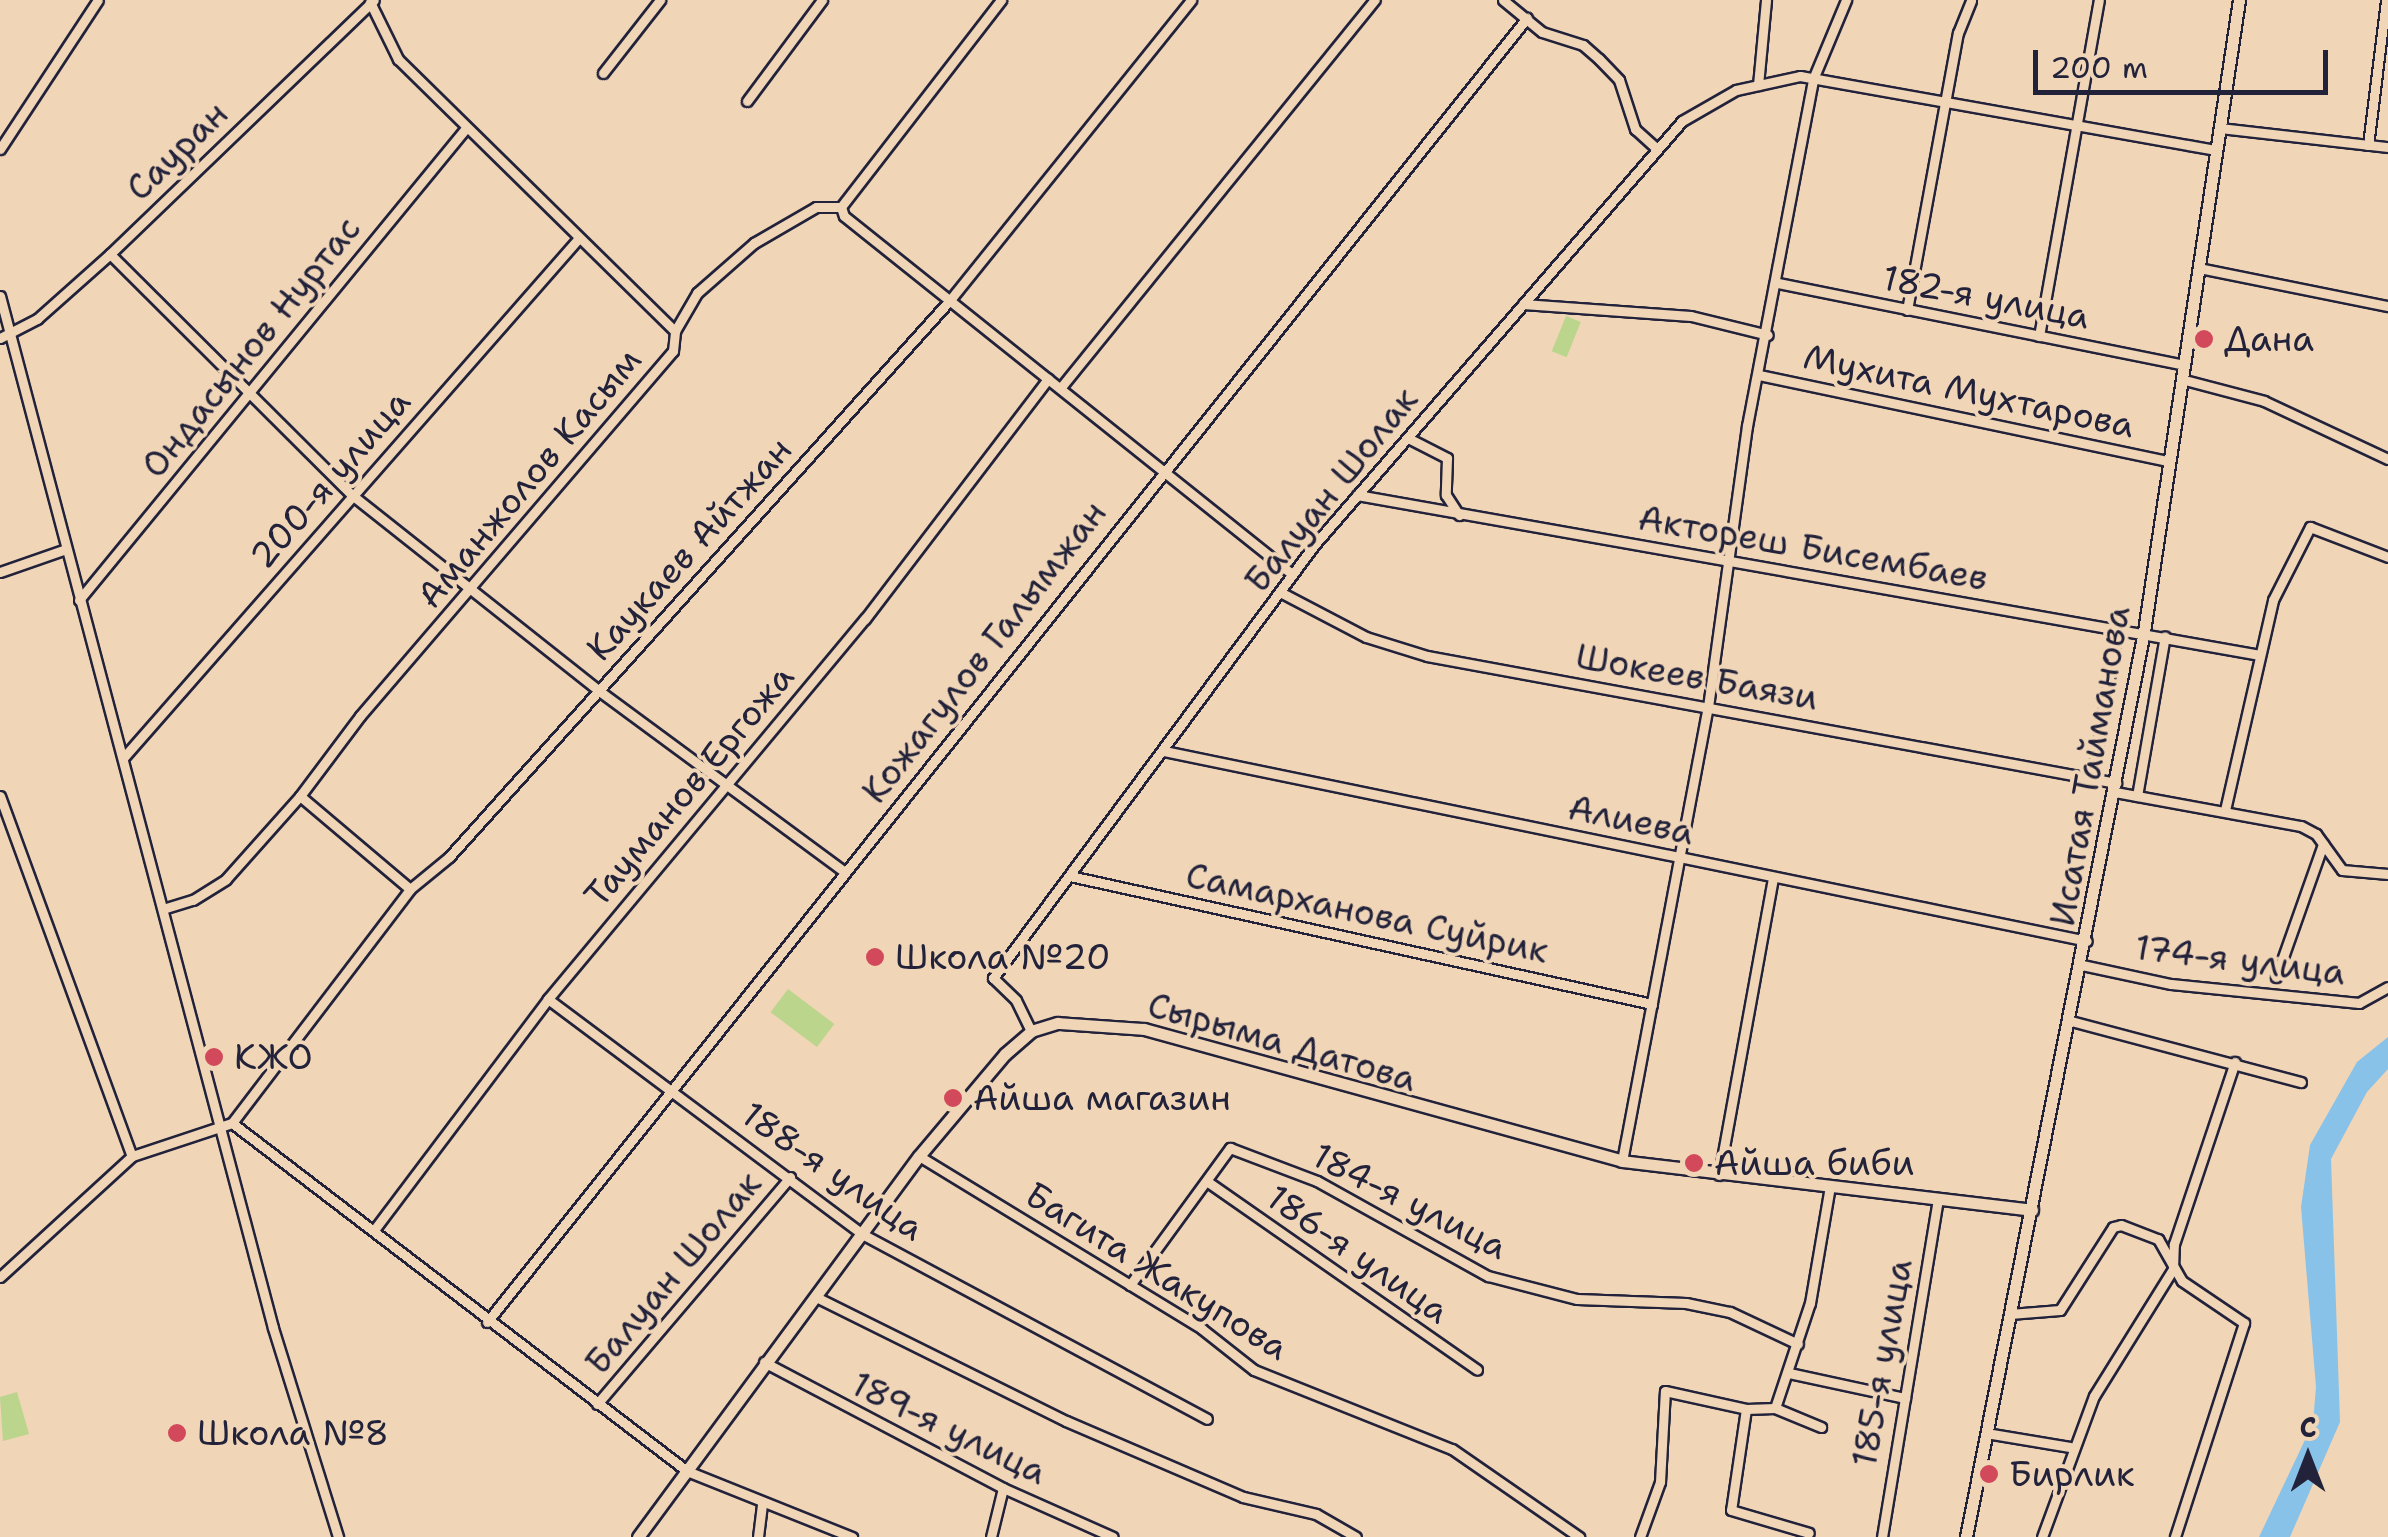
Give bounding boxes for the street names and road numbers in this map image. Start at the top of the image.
street label: Сауран [118,93,236,209]
street label: Ондасынов Нуртас [133,208,369,486]
street label: 182-я улица [1879,256,2093,338]
street label: Мухита Мухтарова [1800,335,2138,447]
street label: Аманжолов Касым [408,340,650,616]
street label: Балуан Шолак [1236,379,1426,601]
street label: 200-я улица [241,381,419,577]
street label: Каукаев Айтжан [578,429,800,669]
street label: Кожагулов Галымжан [853,493,1115,811]
street label: Актореш Бисембаев [1635,497,1991,599]
street label: Исатая Тайманова [2041,603,2139,929]
street label: Шокеев Баязи [1573,635,1821,719]
street label: Тауманов Ергожа [576,657,802,915]
street label: Алиева [1565,786,1697,854]
street label: Самарханова Суйрик [1182,854,1552,972]
street label: 174-я улица [2132,926,2348,994]
street label: Сырыма Датова [1143,984,1421,1100]
street label: 188-я улица [734,1093,932,1249]
street label: 184-я улица [1306,1134,1514,1268]
street label: Балуан Шолак [576,1163,770,1383]
street label: Багита Жакупова [1018,1173,1296,1369]
street label: 186-я улица [1259,1176,1457,1332]
street label: 185-я улица [1843,1256,1921,1470]
street label: 189-я улица [845,1363,1053,1493]

